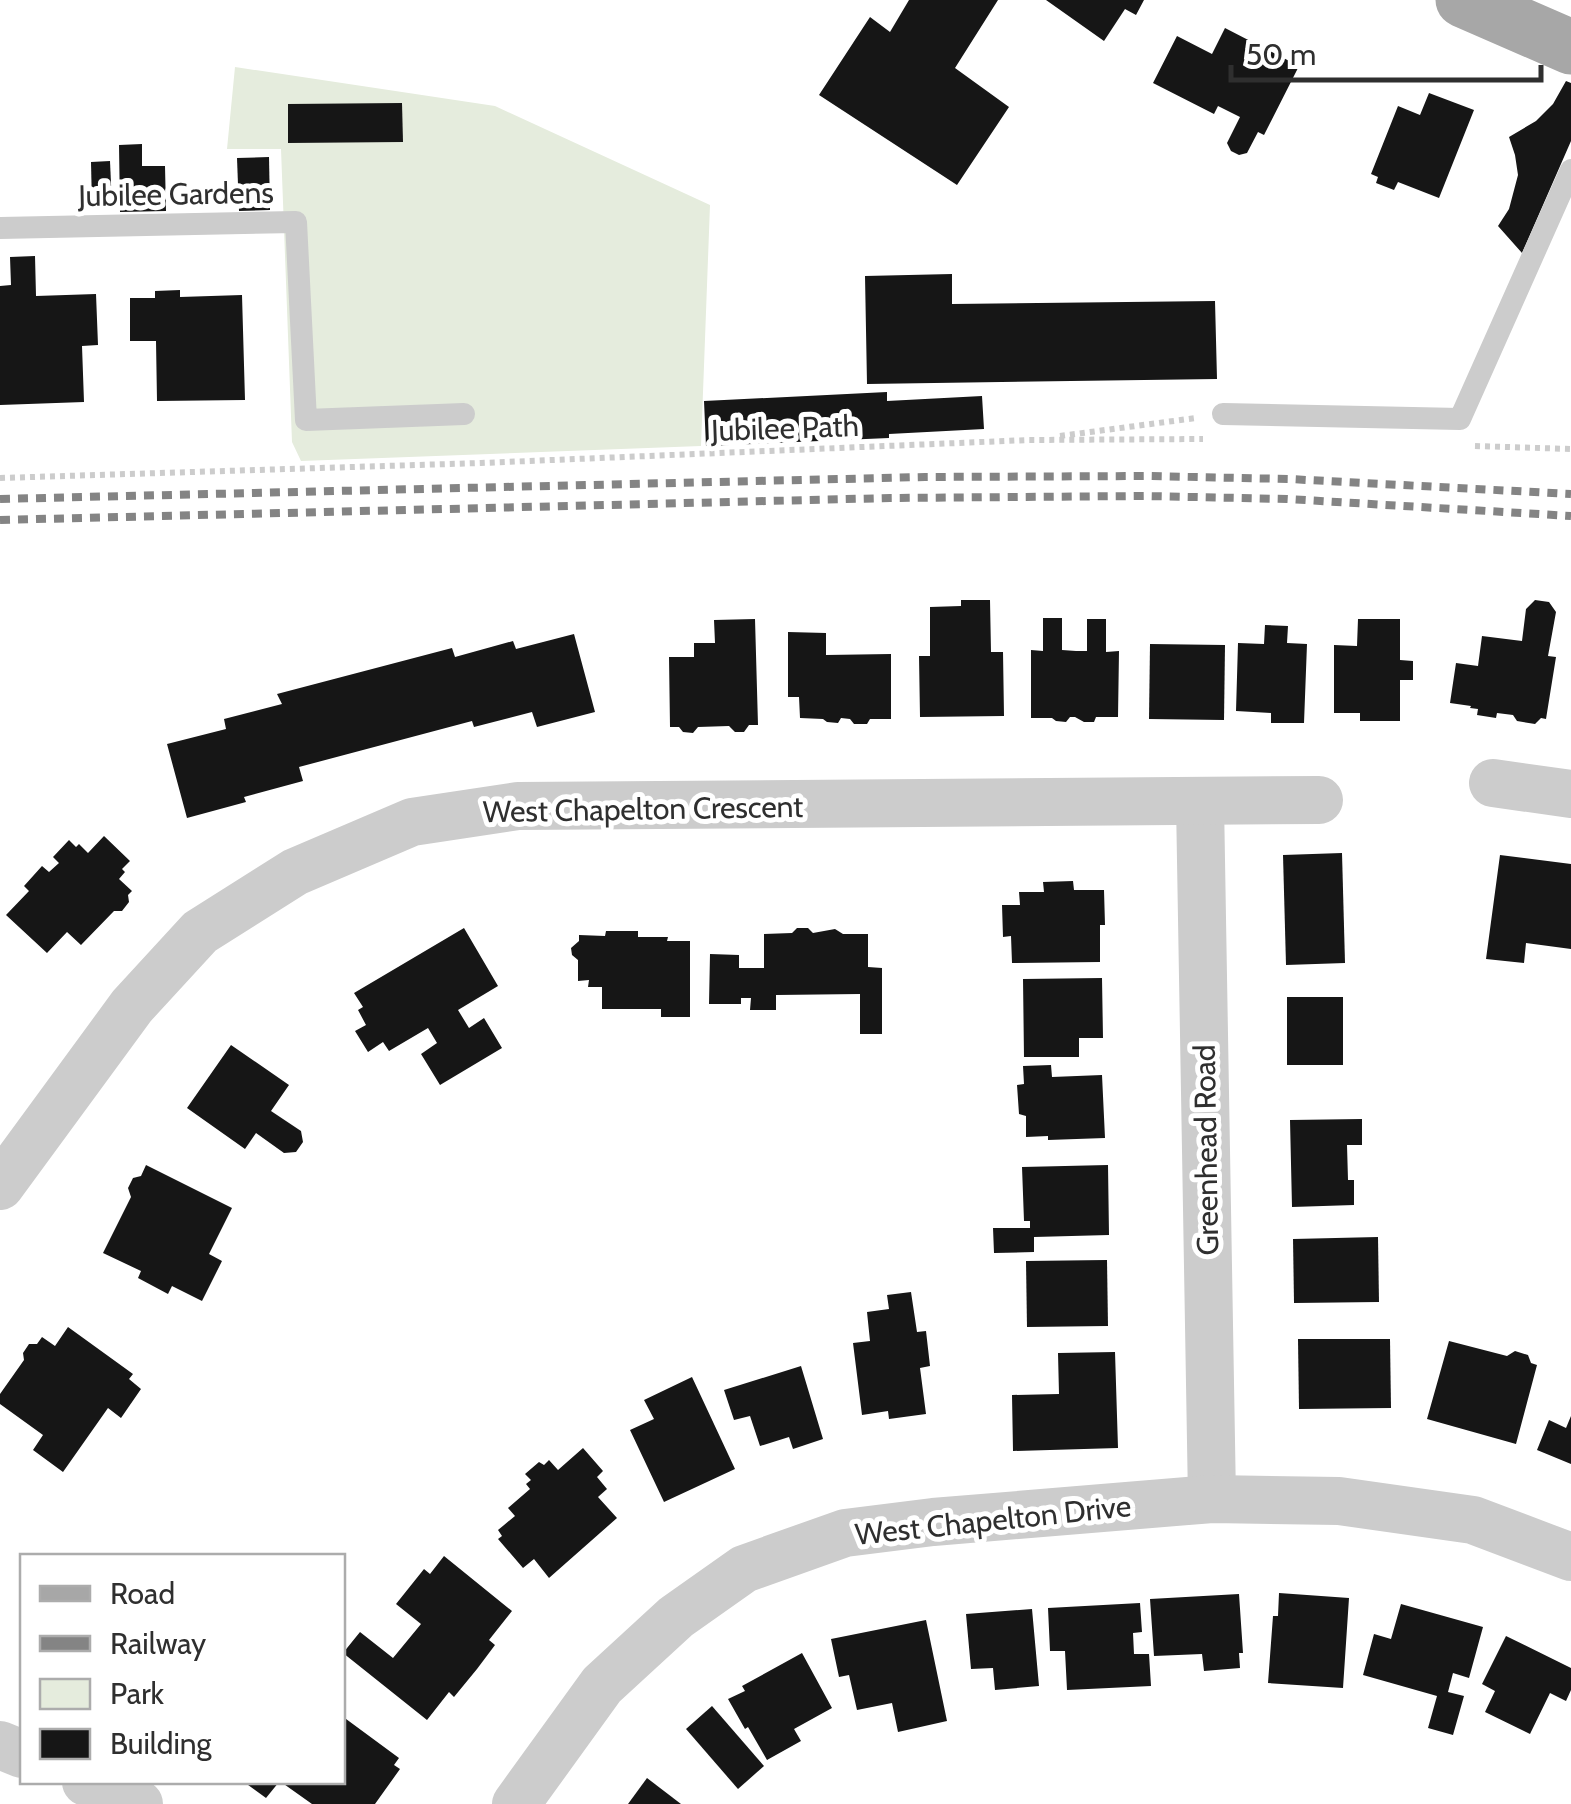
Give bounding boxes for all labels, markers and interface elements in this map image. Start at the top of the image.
scale bar [1231,20,1541,82]
text: 50 m [1246,36,1316,73]
street label: Jubilee Gardens [77,174,274,214]
street label: Jubilee Path [710,407,859,449]
street label: West Chapelton Crescent [482,788,804,830]
street label: Greenhead Road [1186,1044,1226,1256]
street label: West Chapelton Drive [853,1487,1133,1553]
legend [20,1554,345,1784]
text: Road [110,1575,175,1612]
text: Railway [110,1625,206,1662]
text: Park [110,1675,165,1712]
text: Building [110,1725,213,1762]

